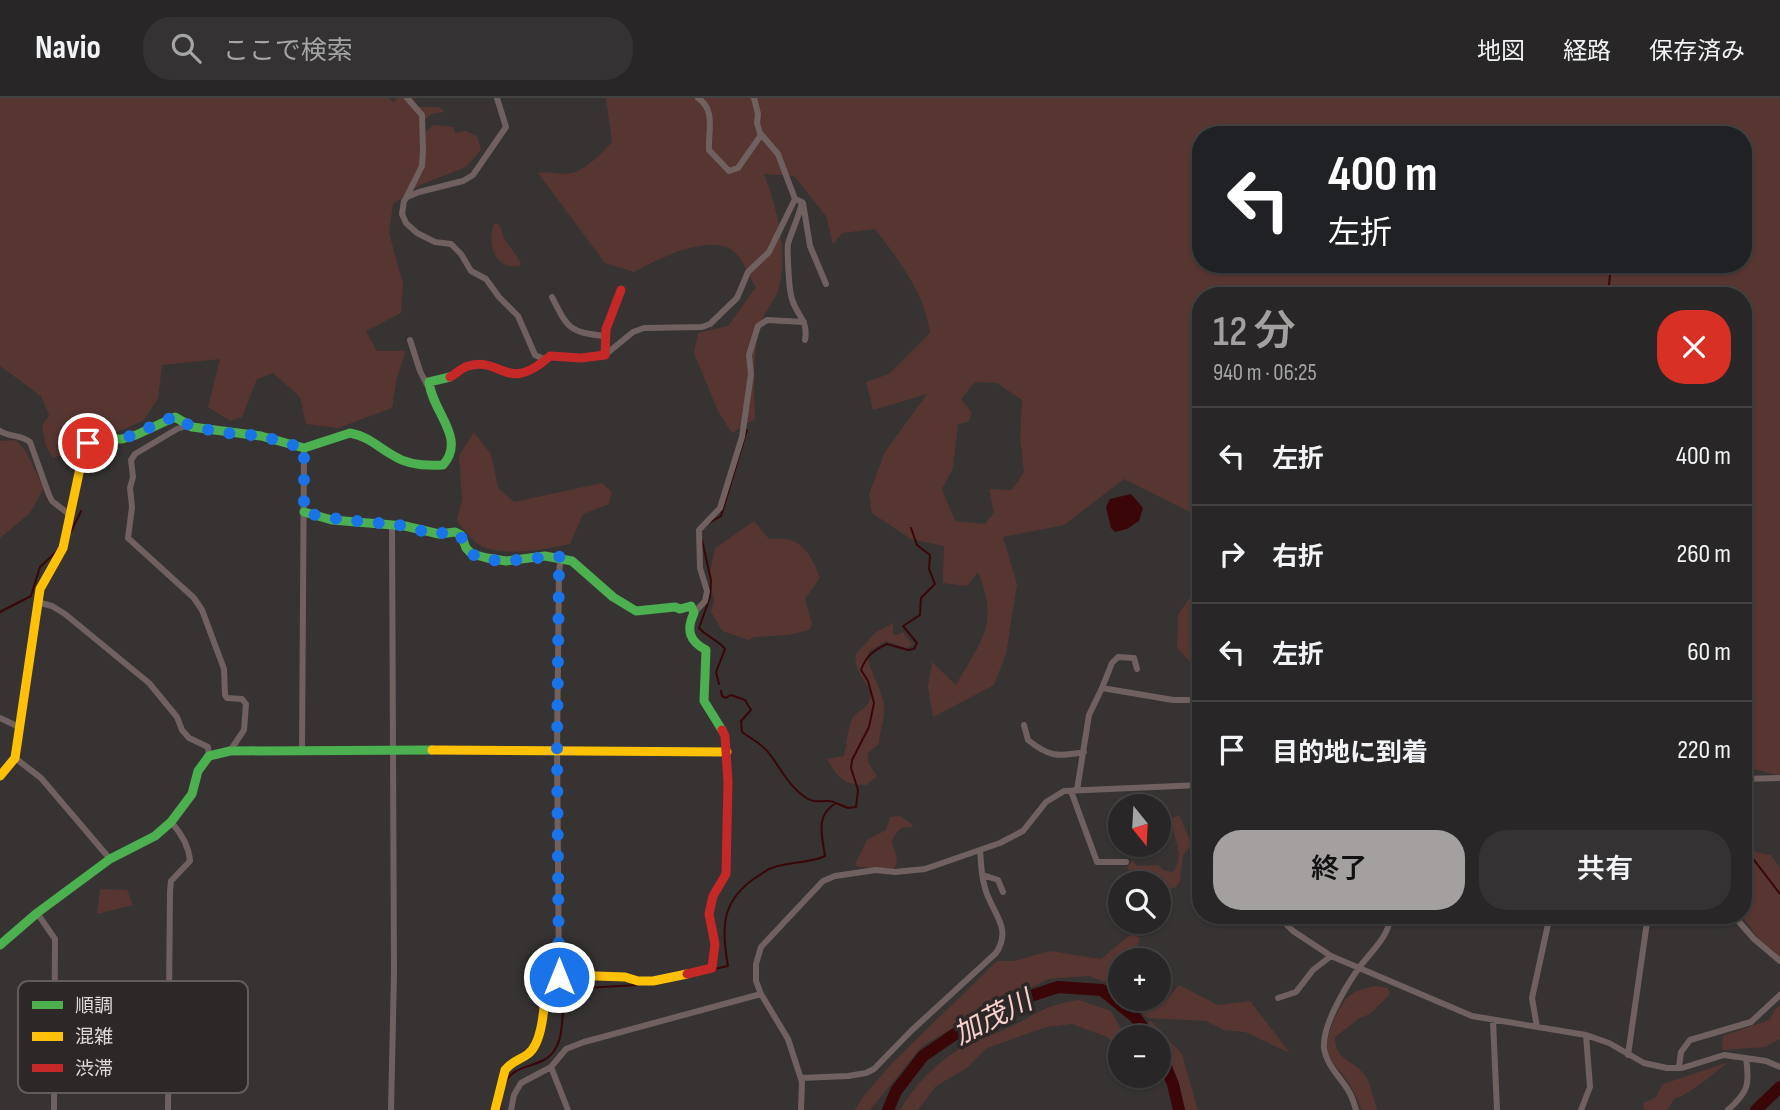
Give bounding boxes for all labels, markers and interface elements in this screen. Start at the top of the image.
search box [143,17,633,80]
text: Navio [35,28,101,68]
icon: search [167,29,205,67]
text: ここで検索 [223,36,353,67]
text: 地図 [1477,37,1525,66]
text: 経路 [1563,37,1611,66]
text: 保存済み [1649,37,1745,66]
text: 400 m [1328,146,1438,205]
icon: left [1213,154,1304,245]
text: 左折 [1328,214,1392,253]
text: 12 分 [1213,307,1296,358]
button: close [1657,310,1731,384]
text: 940 m · 06:25 [1213,359,1317,387]
pin [58,413,118,473]
icon: arrive [69,424,107,462]
icon: left [1213,437,1251,475]
text: 400 m [1676,441,1731,472]
text: 左折 [1272,444,1324,475]
icon: right [1213,535,1251,573]
text: 260 m [1676,539,1731,570]
text: 右折 [1272,542,1324,573]
icon: left [1213,633,1251,671]
text: 60 m [1687,637,1731,668]
text: 左折 [1272,640,1324,671]
icon: arrive [1213,731,1251,769]
text: 220 m [1677,735,1731,766]
text: 目的地に到着 [1272,738,1428,769]
north arrow [1108,794,1171,858]
map controls [1108,794,1171,1088]
button: 終了 [1213,830,1465,910]
button: 共有 [1479,830,1731,910]
button: search [1108,871,1171,934]
position arrow [522,940,596,1014]
button: + [1108,948,1171,1011]
legend [18,981,248,1093]
water label: 加茂川 [948,983,1041,1052]
text: 順調 [75,995,113,1018]
button: − [1108,1025,1171,1088]
text: 混雑 [75,1026,113,1049]
text: 渋滞 [75,1058,113,1081]

